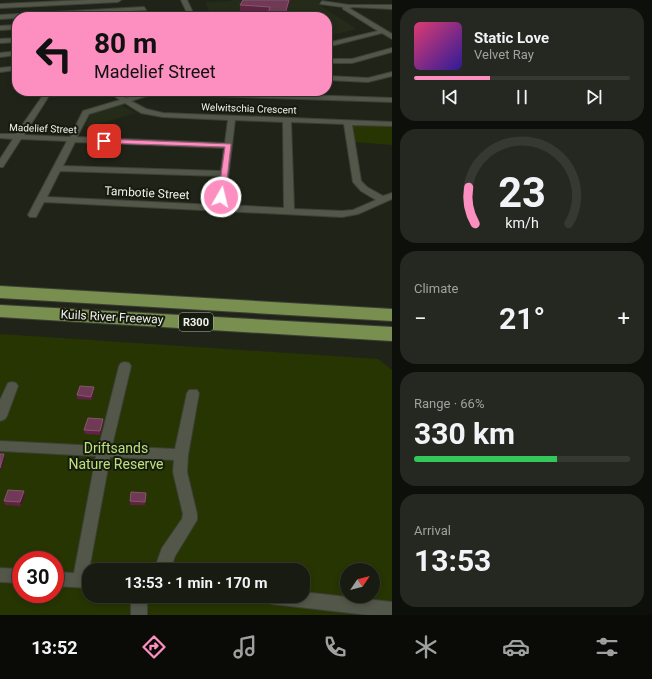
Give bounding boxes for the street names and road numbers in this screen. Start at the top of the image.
street label: Welwitschia Crescent [201,101,297,116]
street label: Madelief Street [9,122,77,135]
street label: Tambotie Street [104,184,190,202]
street label: Kuils River Freeway [60,307,164,327]
road number: R300 [179,313,213,331]

